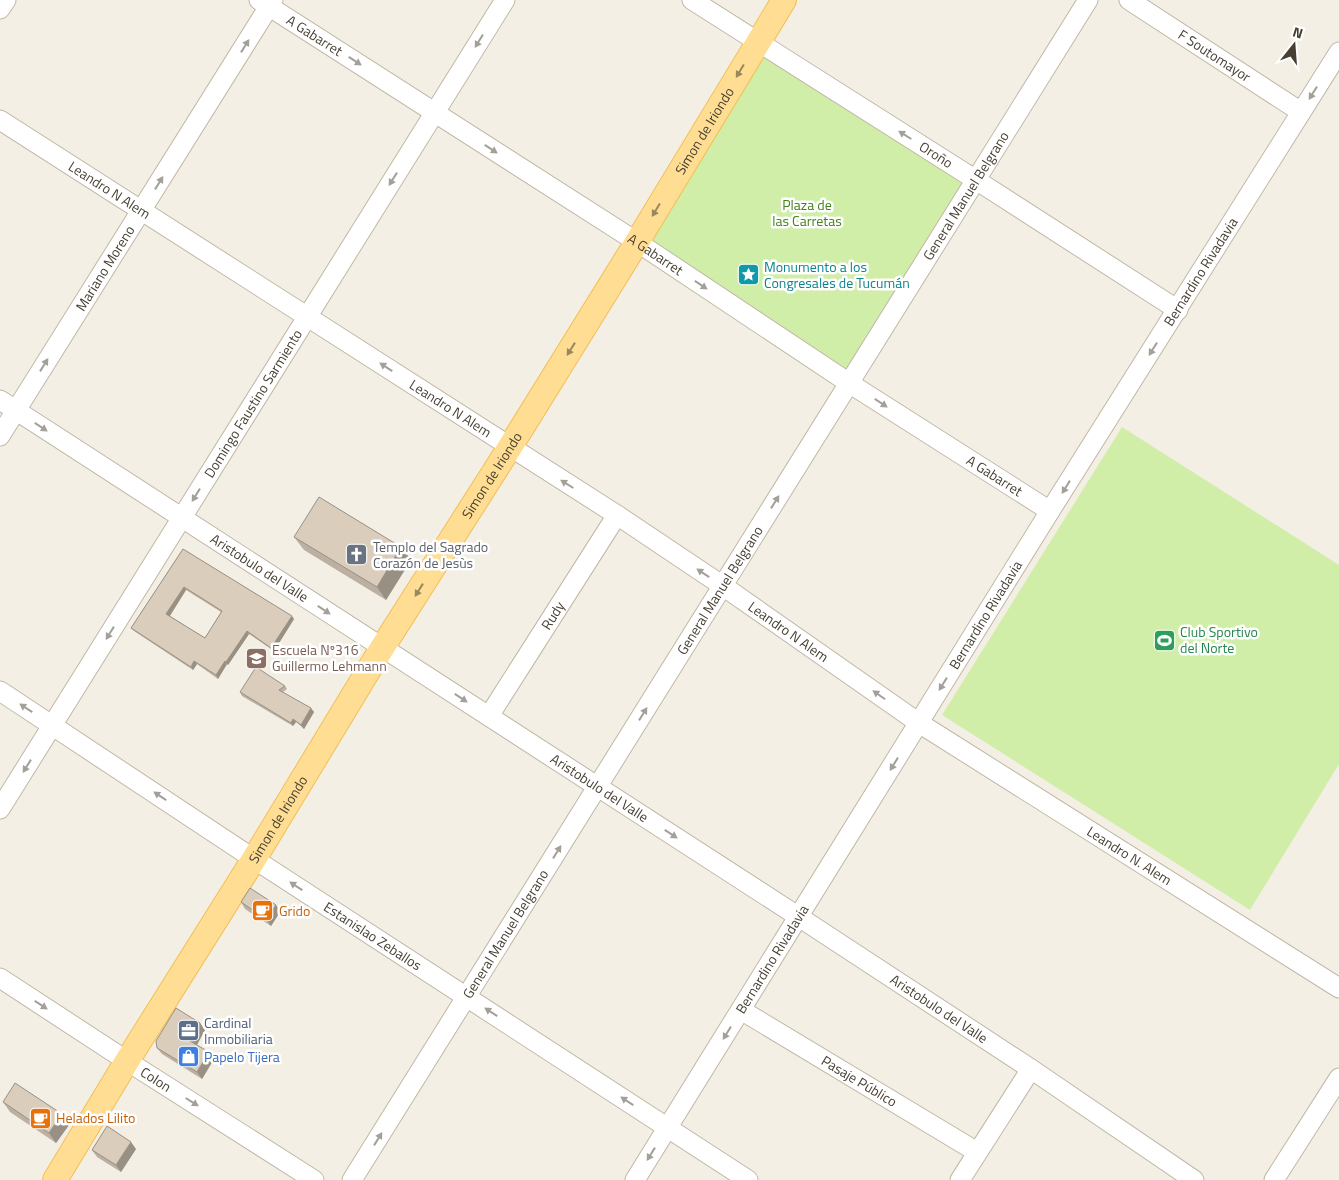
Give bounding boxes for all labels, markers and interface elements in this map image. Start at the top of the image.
street label: A Gabarret [283,9,347,61]
north arrow [1269,20,1319,70]
text: N [1290,21,1306,44]
street label: F Soutomayor [1174,24,1255,87]
one-way arrow [475,35,484,48]
one-way arrow [240,39,250,52]
one-way arrow [348,57,361,66]
one-way arrow [736,65,745,78]
street label: Simon de Iriondo [669,83,739,178]
one-way arrow [1309,87,1318,100]
street label: General Manuel Belgrano [917,127,1014,264]
one-way arrow [899,130,912,140]
street label: Oroño [915,136,957,173]
one-way arrow [485,144,498,154]
street label: Leandro N Alem [65,156,155,224]
one-way arrow [389,173,398,186]
one-way arrow [154,177,163,190]
park label: Plaza de las Carretas [772,194,842,231]
one-way arrow [652,204,661,217]
street label: Bernardino Rivadavia [1158,213,1242,330]
street label: Mariano Moreno [70,221,139,315]
street label: A Gabarret [624,228,688,280]
place label: Monumento a los Congresales de Tucumán [764,256,910,293]
place icon: Monumento a los Congresales de Tucumán [736,263,760,287]
one-way arrow [695,280,708,290]
street label: Domingo Faustino Sarmiento [198,325,307,482]
one-way arrow [566,342,575,355]
one-way arrow [1148,343,1157,356]
one-way arrow [40,359,49,372]
one-way arrow [379,363,392,372]
street label: Leandro N Alem [406,374,496,442]
one-way arrow [874,398,887,408]
one-way arrow [34,422,48,431]
street label: Simon de Iriondo [456,428,527,523]
street label: A Gabarret [963,449,1027,501]
one-way arrow [560,479,573,488]
one-way arrow [1061,480,1070,493]
one-way arrow [191,489,201,502]
one-way arrow [770,496,780,509]
street label: General Manuel Belgrano [671,521,768,659]
street label: Aristobulo del Valle [207,528,313,607]
place label: Templo del Sagrado Corazón de Jesùs [373,536,488,573]
church icon: Templo del Sagrado Corazón de Jesùs [345,543,369,567]
street label: Bernardino Rivadavia [943,556,1027,673]
one-way arrow [696,568,709,577]
one-way arrow [414,583,424,597]
street label: Leandro N Alem [744,596,833,667]
street label: Rudy [536,597,570,634]
one-way arrow [318,605,331,615]
place label: Club Sportivo del Norte [1180,621,1258,658]
one-way arrow [105,626,114,640]
sports icon: Club Sportivo del Norte [1152,628,1176,652]
place label: Escuela Nº316 Guillermo Lehmann [272,639,387,676]
school or university icon: Escuela Nº316 Guillermo Lehmann [244,646,268,670]
one-way arrow [939,678,948,691]
one-way arrow [873,690,886,700]
one-way arrow [454,694,467,703]
one-way arrow [20,703,33,713]
one-way arrow [638,708,647,721]
street label: Aristobulo del Valle [547,748,653,827]
one-way arrow [889,758,898,771]
one-way arrow [22,760,31,773]
street label: Simon de Iriondo [243,771,312,867]
one-way arrow [153,791,167,801]
street label: Leandro N. Alem [1083,821,1176,890]
one-way arrow [664,829,677,839]
one-way arrow [552,846,561,859]
street label: General Manuel Belgrano [457,865,553,1002]
one-way arrow [289,881,302,890]
street label: Estanislao Zeballos [320,896,426,975]
cafe icon: Grido [251,899,275,923]
place label: Grido [279,900,310,921]
street label: Bernardino Rivadavia [730,900,813,1017]
street label: Aristobulo del Valle [886,969,992,1048]
one-way arrow [34,1000,47,1009]
one-way arrow [484,1007,498,1017]
place label: Cardinal Inmobiliaria [204,1012,273,1049]
office icon: Cardinal Inmobiliaria [176,1019,200,1043]
one-way arrow [722,1026,731,1039]
shop icon: Papelo Tijera [176,1045,200,1069]
place label: Papelo Tijera [204,1046,280,1067]
street label: Pasaje Público [818,1050,901,1112]
street label: Colon [137,1061,176,1097]
one-way arrow [620,1096,633,1106]
one-way arrow [185,1098,199,1107]
cafe icon: Helados Lilito [28,1106,52,1130]
place label: Helados Lilito [56,1107,135,1128]
one-way arrow [373,1132,383,1145]
one-way arrow [647,1147,656,1161]

